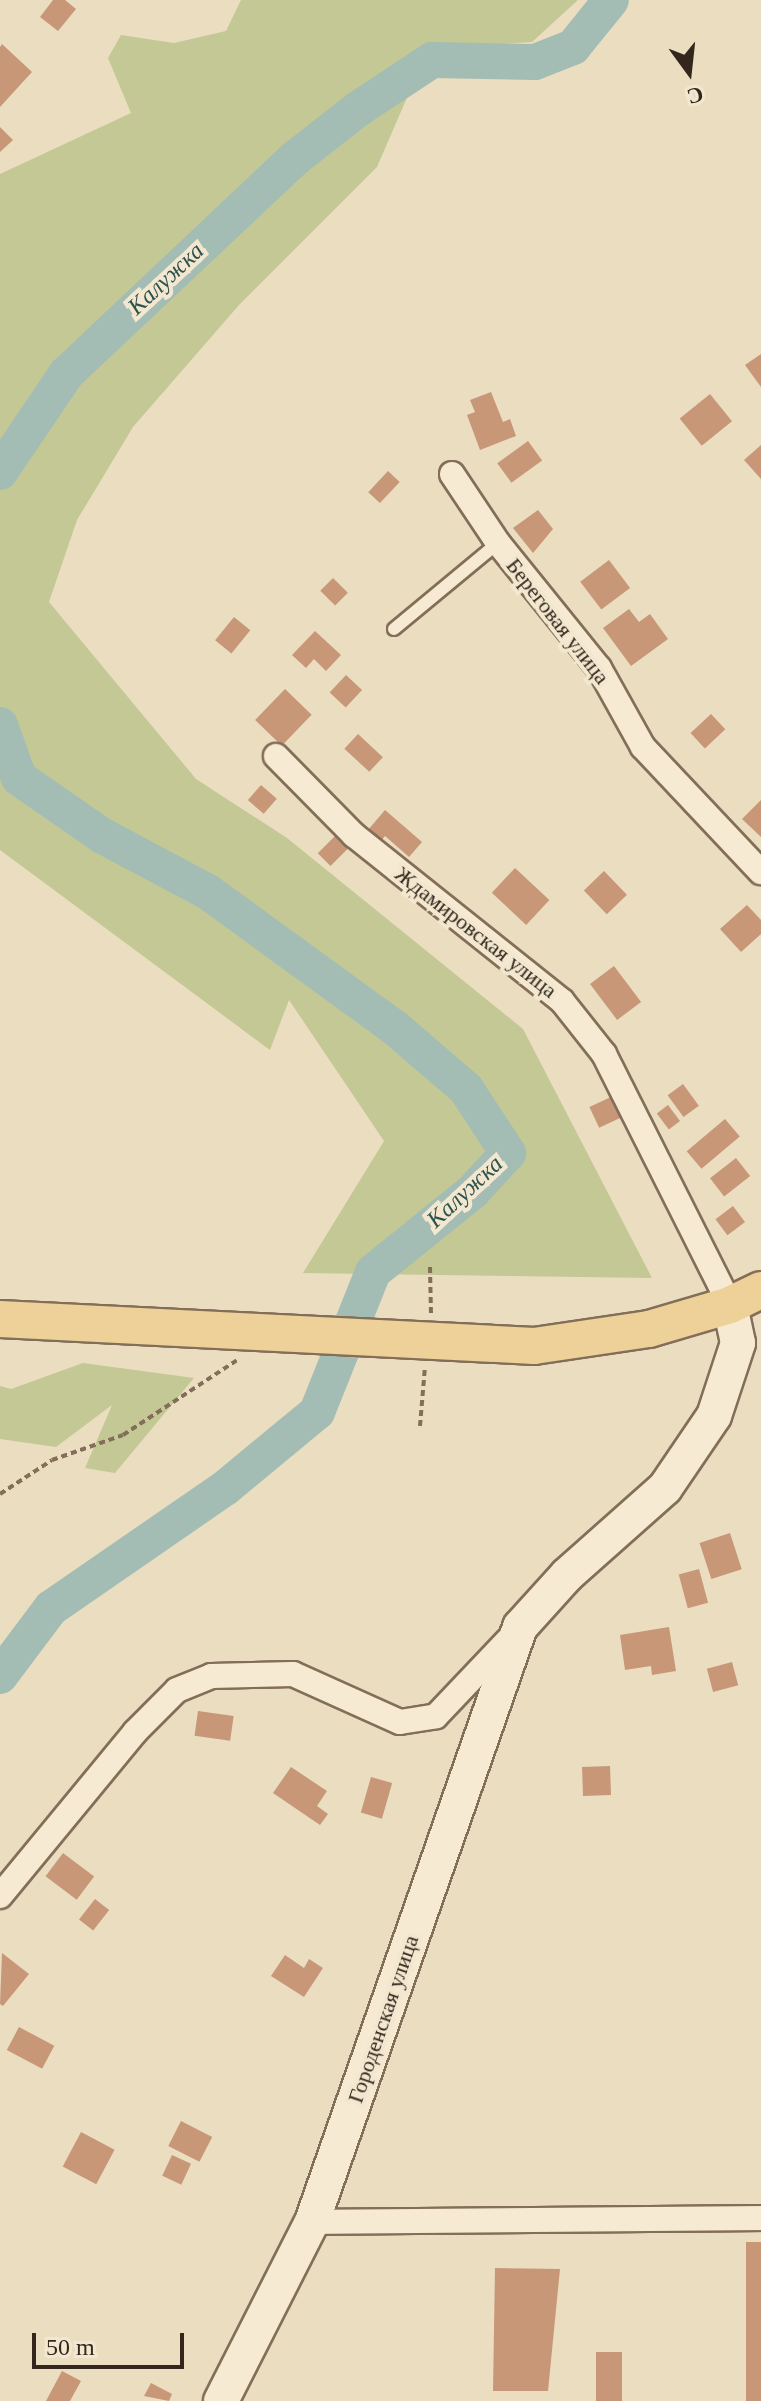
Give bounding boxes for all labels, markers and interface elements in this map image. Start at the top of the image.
north arrow [649,32,729,112]
text: С [684,82,706,110]
water label: Калужка [122,237,210,321]
street label: Береговая улица [501,553,615,689]
street label: Ждамировская улица [390,861,562,1003]
water label: Калужка [421,1150,509,1234]
street label: Городенская улица [342,1932,424,2106]
scale bar [36,2317,188,2367]
text: 50 m [46,2334,95,2360]

